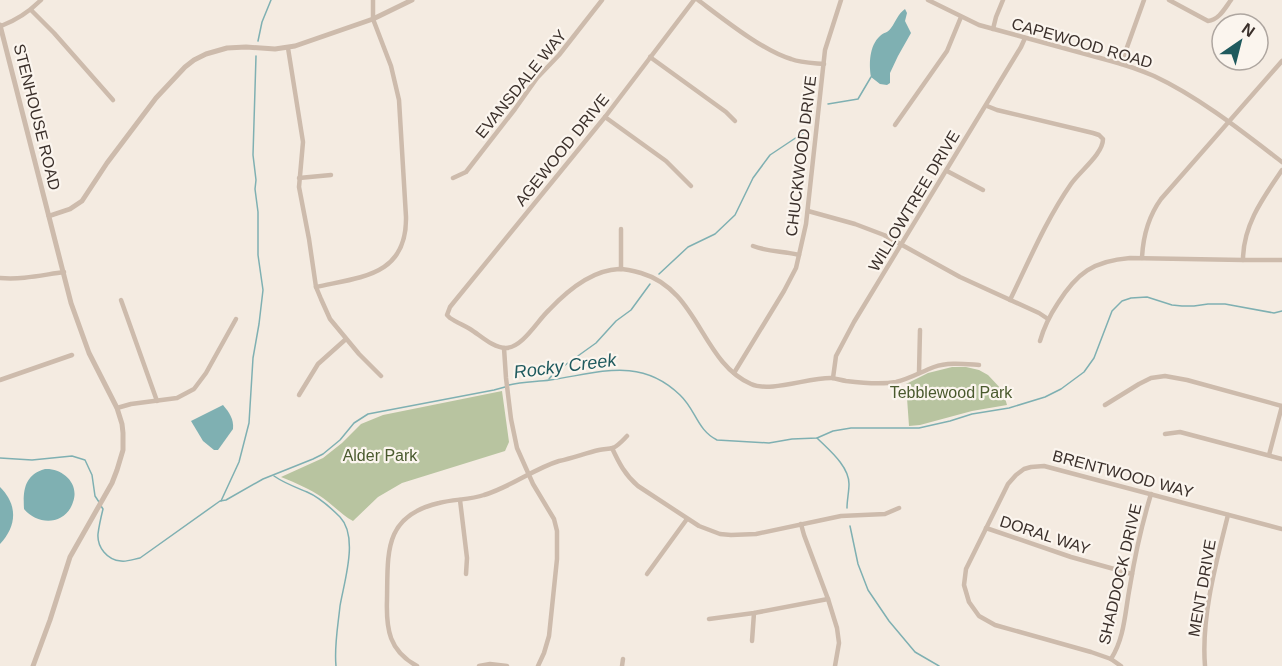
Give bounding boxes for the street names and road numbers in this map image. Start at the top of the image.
street label: CAPEWOOD ROAD [1010,15,1154,71]
street label: EVANSDALE WAY [472,26,570,141]
street label: STENHOUSE ROAD [11,42,63,192]
street label: CHUCKWOOD DRIVE [783,75,819,237]
street label: AGEWOOD DRIVE [512,91,612,209]
street label: WILLOWTREE DRIVE [865,128,963,274]
street label: BRENTWOOD WAY [1051,447,1195,501]
street label: SHADDOCK DRIVE [1096,502,1144,646]
street label: DORAL WAY [998,512,1092,558]
street label: MENT DRIVE [1185,538,1219,638]

